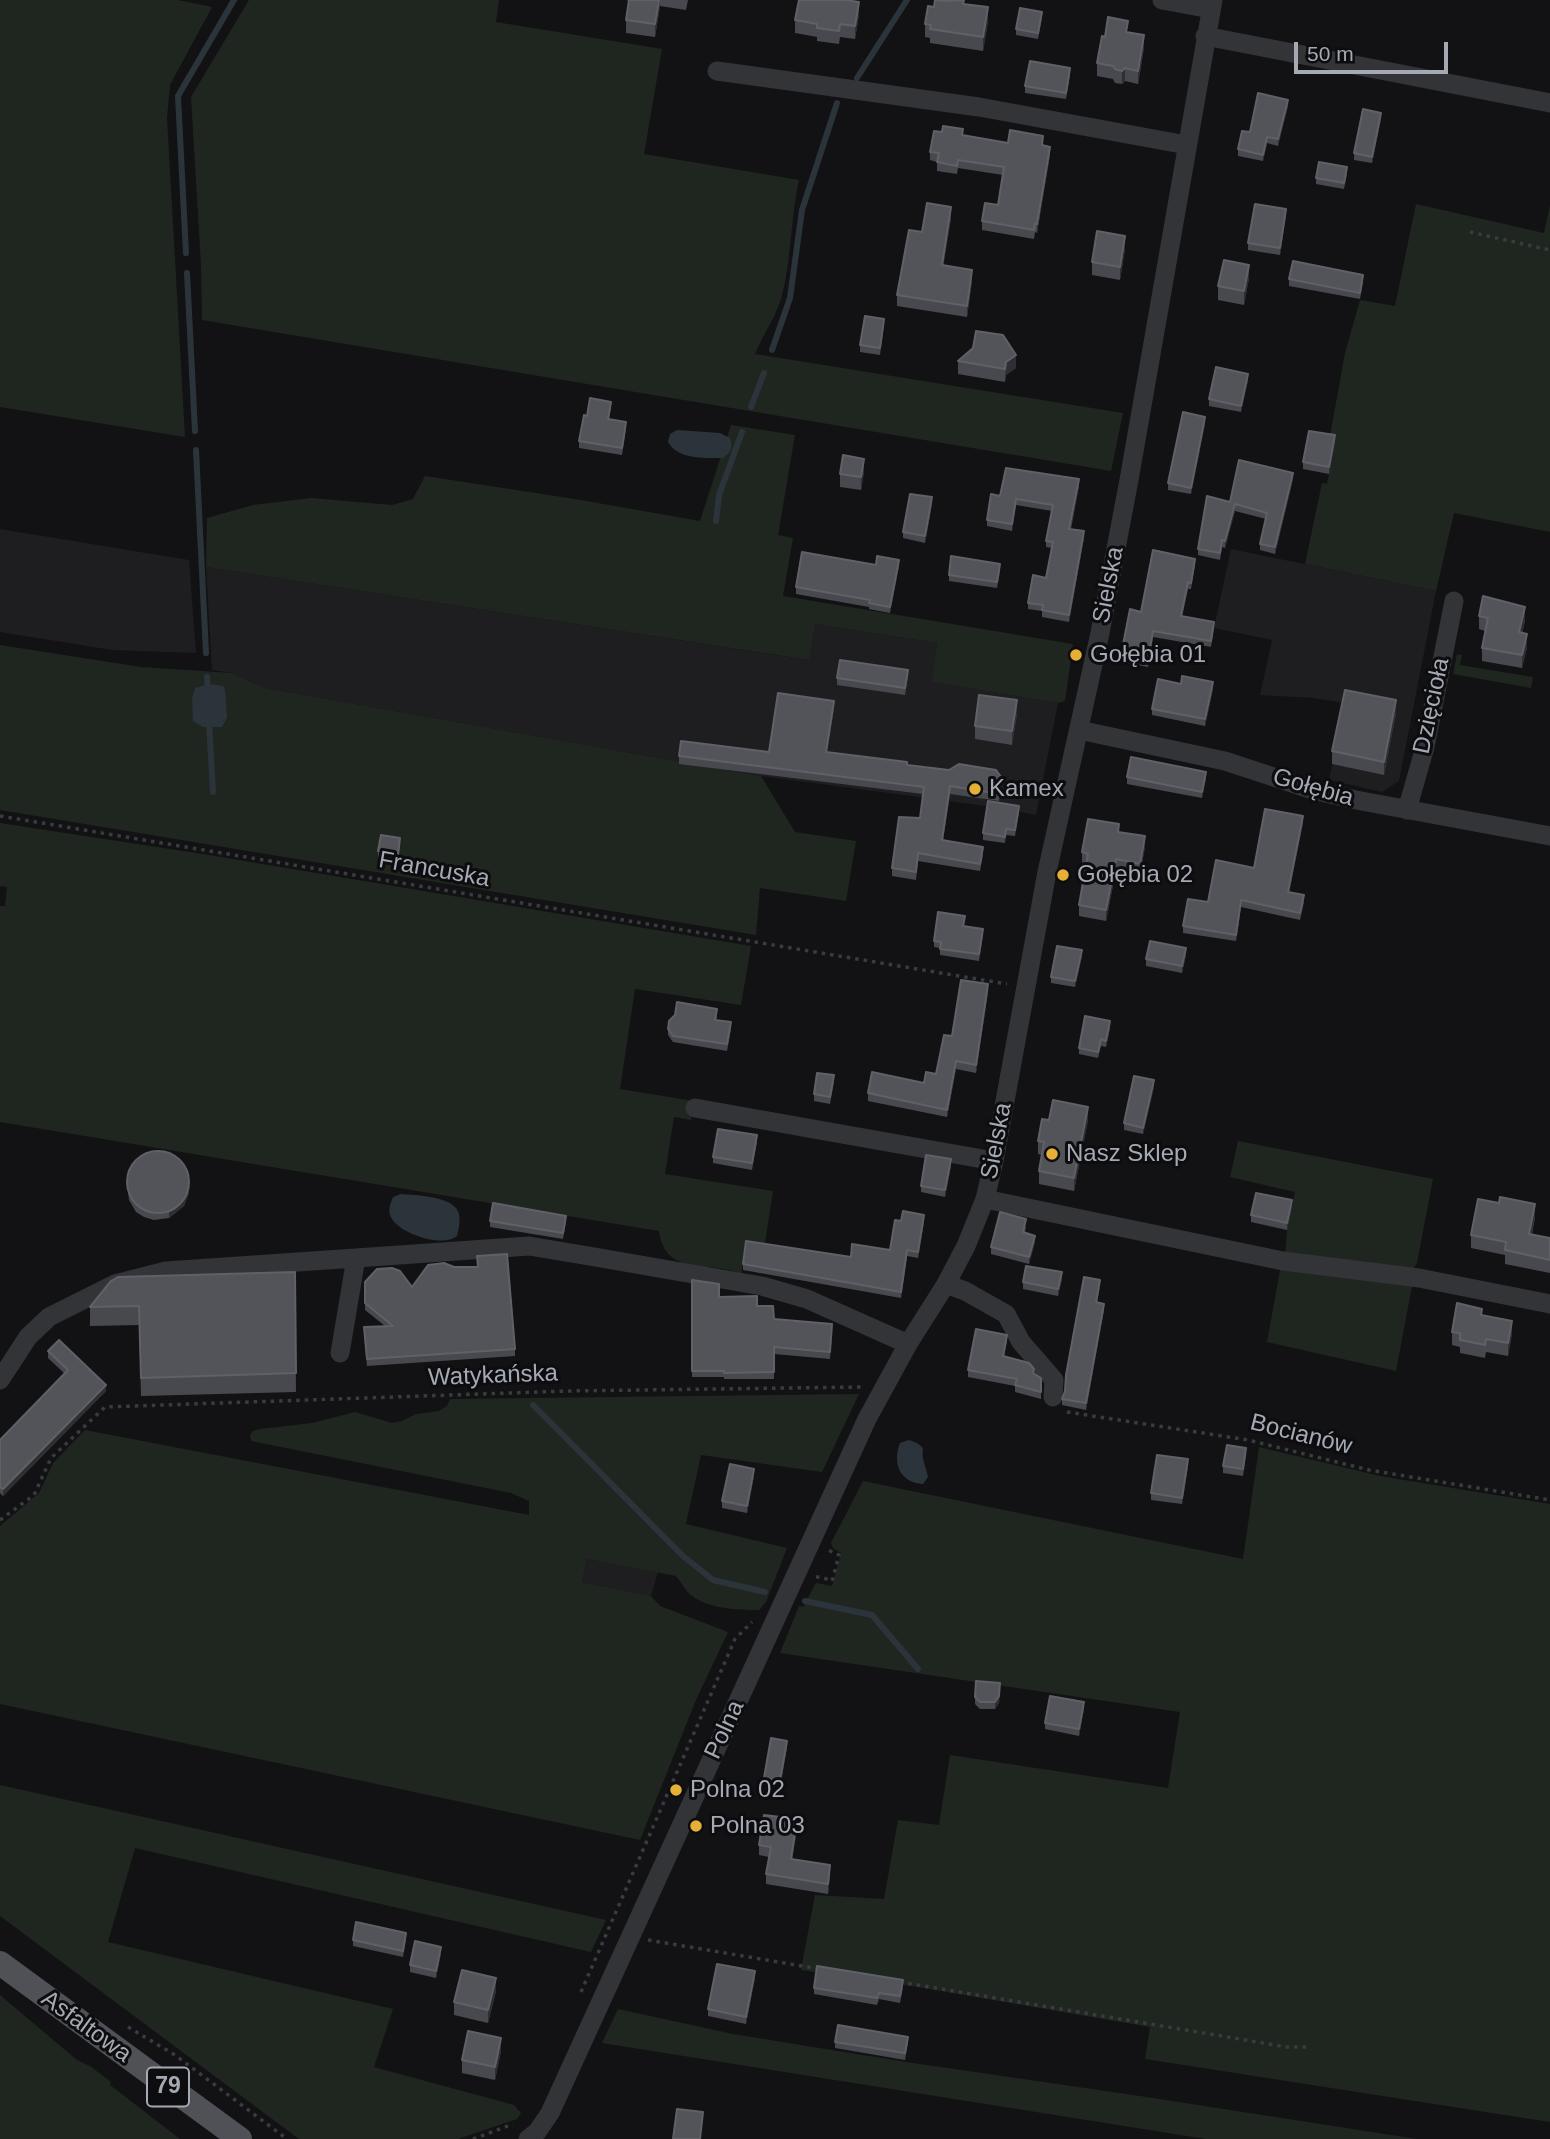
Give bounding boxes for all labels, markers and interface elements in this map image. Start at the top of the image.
scale bar [1298,28,1452,72]
text: 50 m [1307,42,1354,65]
street label: Sielska [1087,544,1131,626]
place label: Gołębia 01 [1090,641,1206,669]
marker: Gołębia 01 [1068,647,1084,663]
street label: Dzięcioła [1408,655,1456,757]
street label: Gołębia [1269,763,1357,813]
place label: Kamex [989,775,1064,803]
marker: Kamex [967,781,983,797]
street label: Francuska [376,846,492,894]
place label: Gołębia 02 [1077,861,1193,889]
marker: Gołębia 02 [1055,867,1071,883]
street label: Sielska [975,1100,1019,1182]
place label: Nasz Sklep [1066,1140,1187,1168]
marker: Nasz Sklep [1044,1146,1060,1162]
street label: Watykańska [428,1359,558,1393]
street label: Bocianów [1247,1408,1355,1462]
street label: Polna [699,1696,751,1764]
place label: Polna 02 [690,1776,785,1804]
marker: Polna 02 [668,1782,684,1798]
place label: Polna 03 [710,1812,805,1840]
marker: Polna 03 [688,1818,704,1834]
street label: Asfaltowa [35,1985,137,2069]
road number: 79 [147,2068,189,2106]

